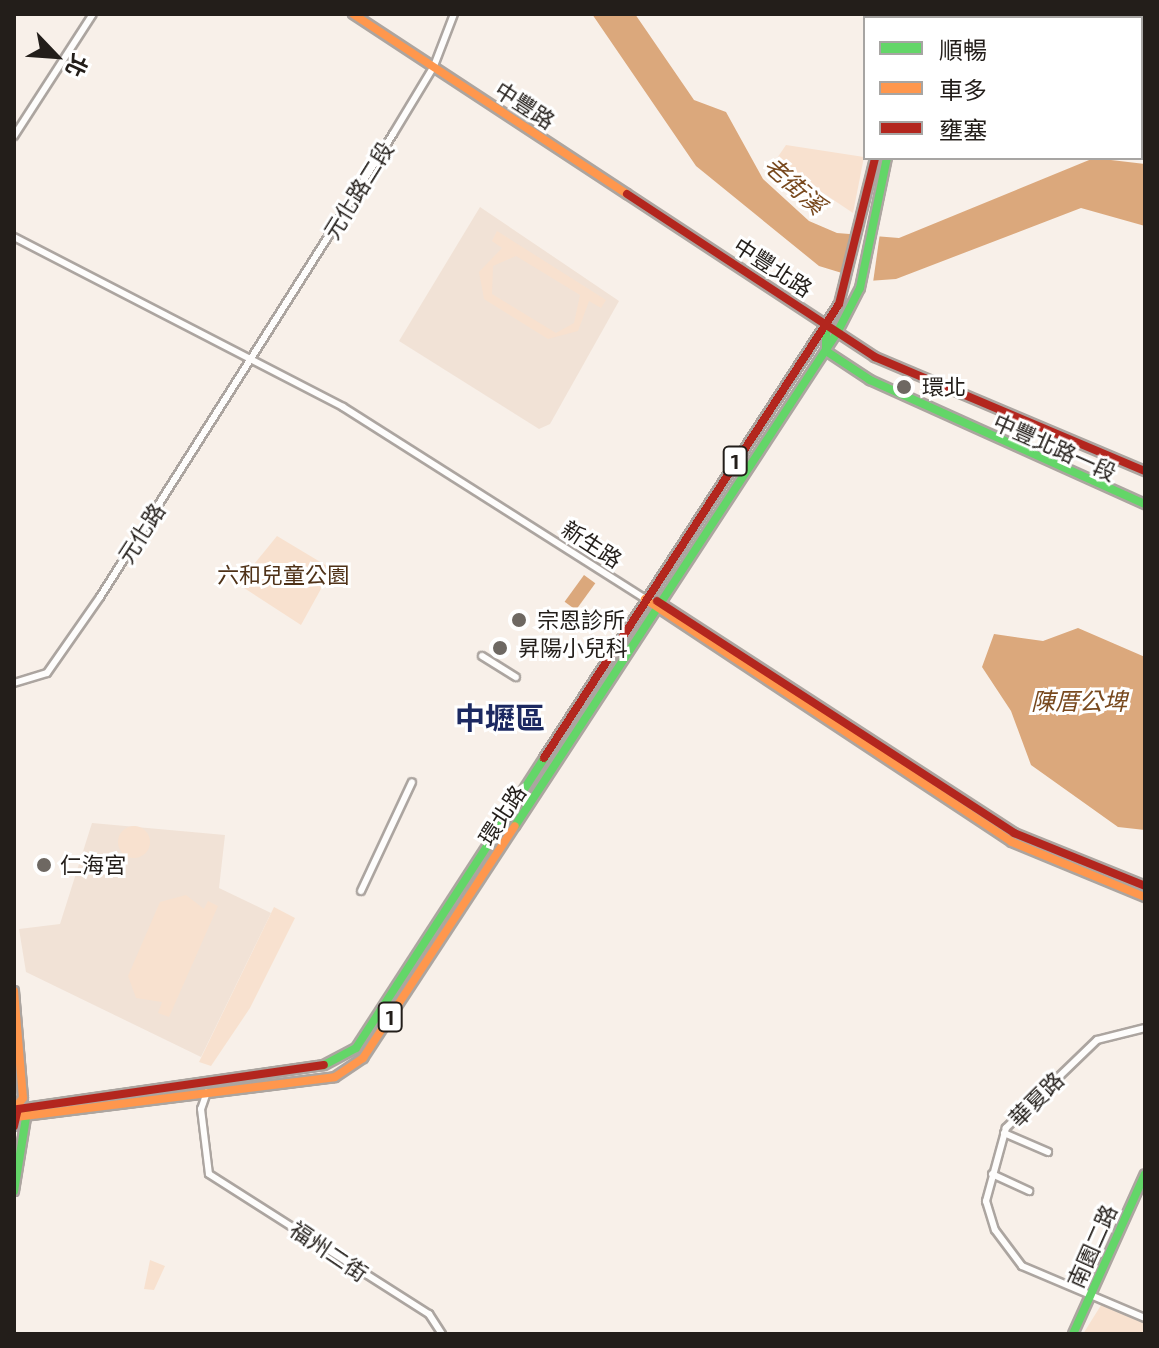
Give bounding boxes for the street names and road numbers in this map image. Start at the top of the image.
street label: 中豐路 [490,76,560,134]
street label: 元化路二段 [318,136,398,244]
street label: 中豐北路 [729,232,817,302]
street label: 中豐北路一段 [989,408,1121,486]
road number: 1 [721,445,749,477]
street label: 元化路 [112,498,170,568]
street label: 新生路 [557,515,627,573]
street label: 環北路 [473,780,531,850]
road number: 1 [376,1001,404,1033]
street label: 華夏路 [1003,1066,1069,1132]
street label: 南園二路 [1062,1200,1122,1292]
street label: 福州二街 [285,1215,373,1287]

